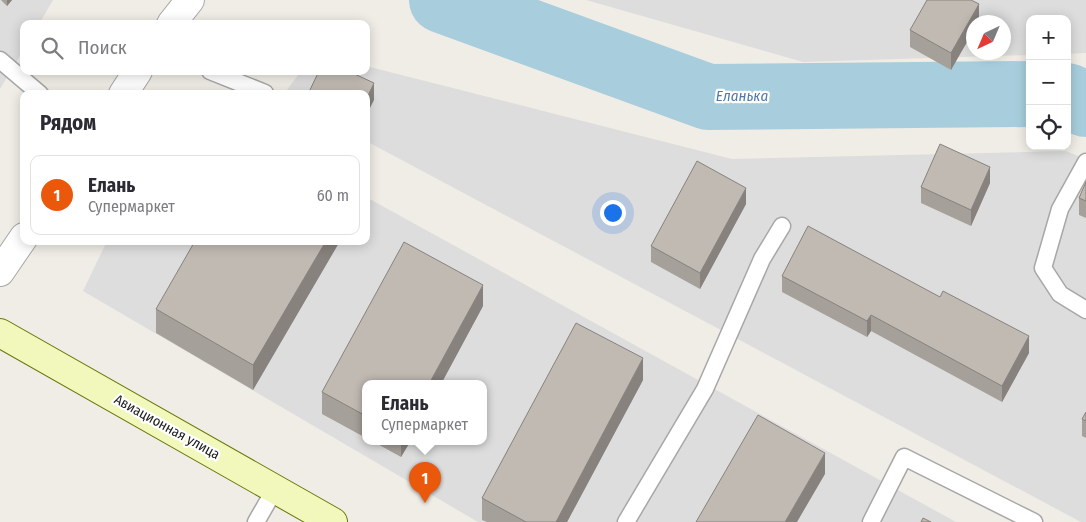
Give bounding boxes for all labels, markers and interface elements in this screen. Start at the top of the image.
north arrow [966,15,1011,60]
map controls [1026,15,1071,150]
button: + [1026,15,1071,60]
search box [20,20,370,75]
icon: search [38,34,66,62]
text: Поиск [78,36,127,59]
button: − [1026,60,1071,105]
water label: Еланька [716,87,768,105]
button: locate [1026,105,1071,150]
text: Рядом [40,110,96,136]
text: Елань [88,174,135,197]
text: 1 [54,186,60,205]
text: 60 m [317,186,349,205]
text: Супермаркет [88,197,175,216]
your location [600,200,626,226]
popup [362,380,487,445]
street label: Авиационная улица [111,391,223,463]
text: Елань [381,392,428,415]
text: Супермаркет [381,415,468,434]
pin: 1 [409,462,441,503]

